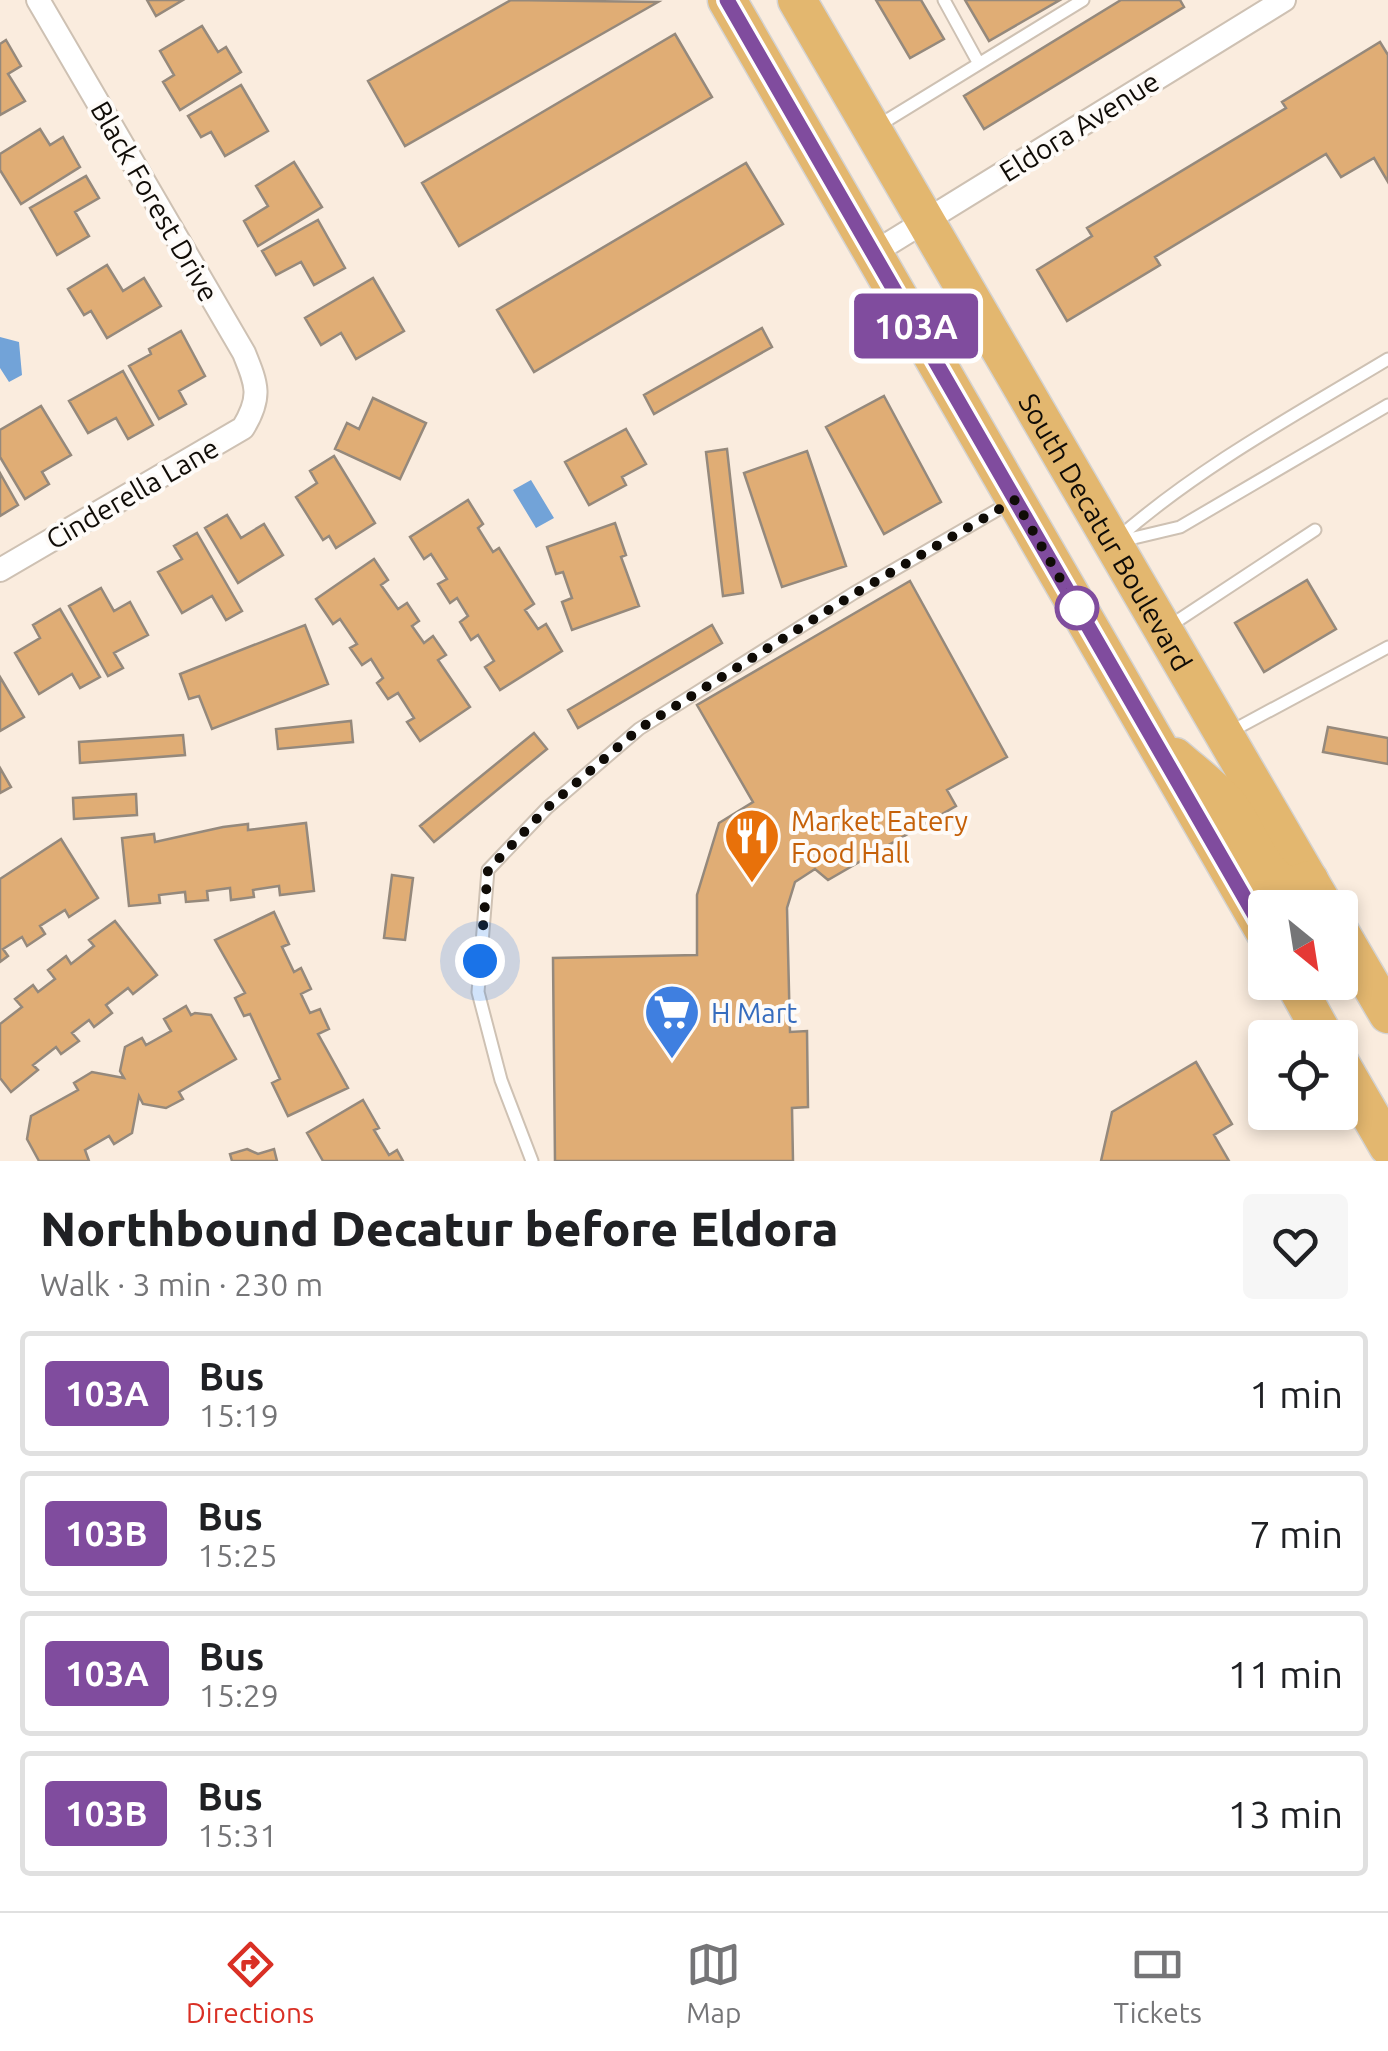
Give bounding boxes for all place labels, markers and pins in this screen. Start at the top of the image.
unlabelled marker [1056,587,1098,629]
place label: Market Eatery Food Hall [791,805,968,868]
restaurant icon: Market Eatery Food Hall [722,806,782,885]
supermarket icon: H Mart [642,982,702,1061]
place label: H Mart [711,997,797,1028]

